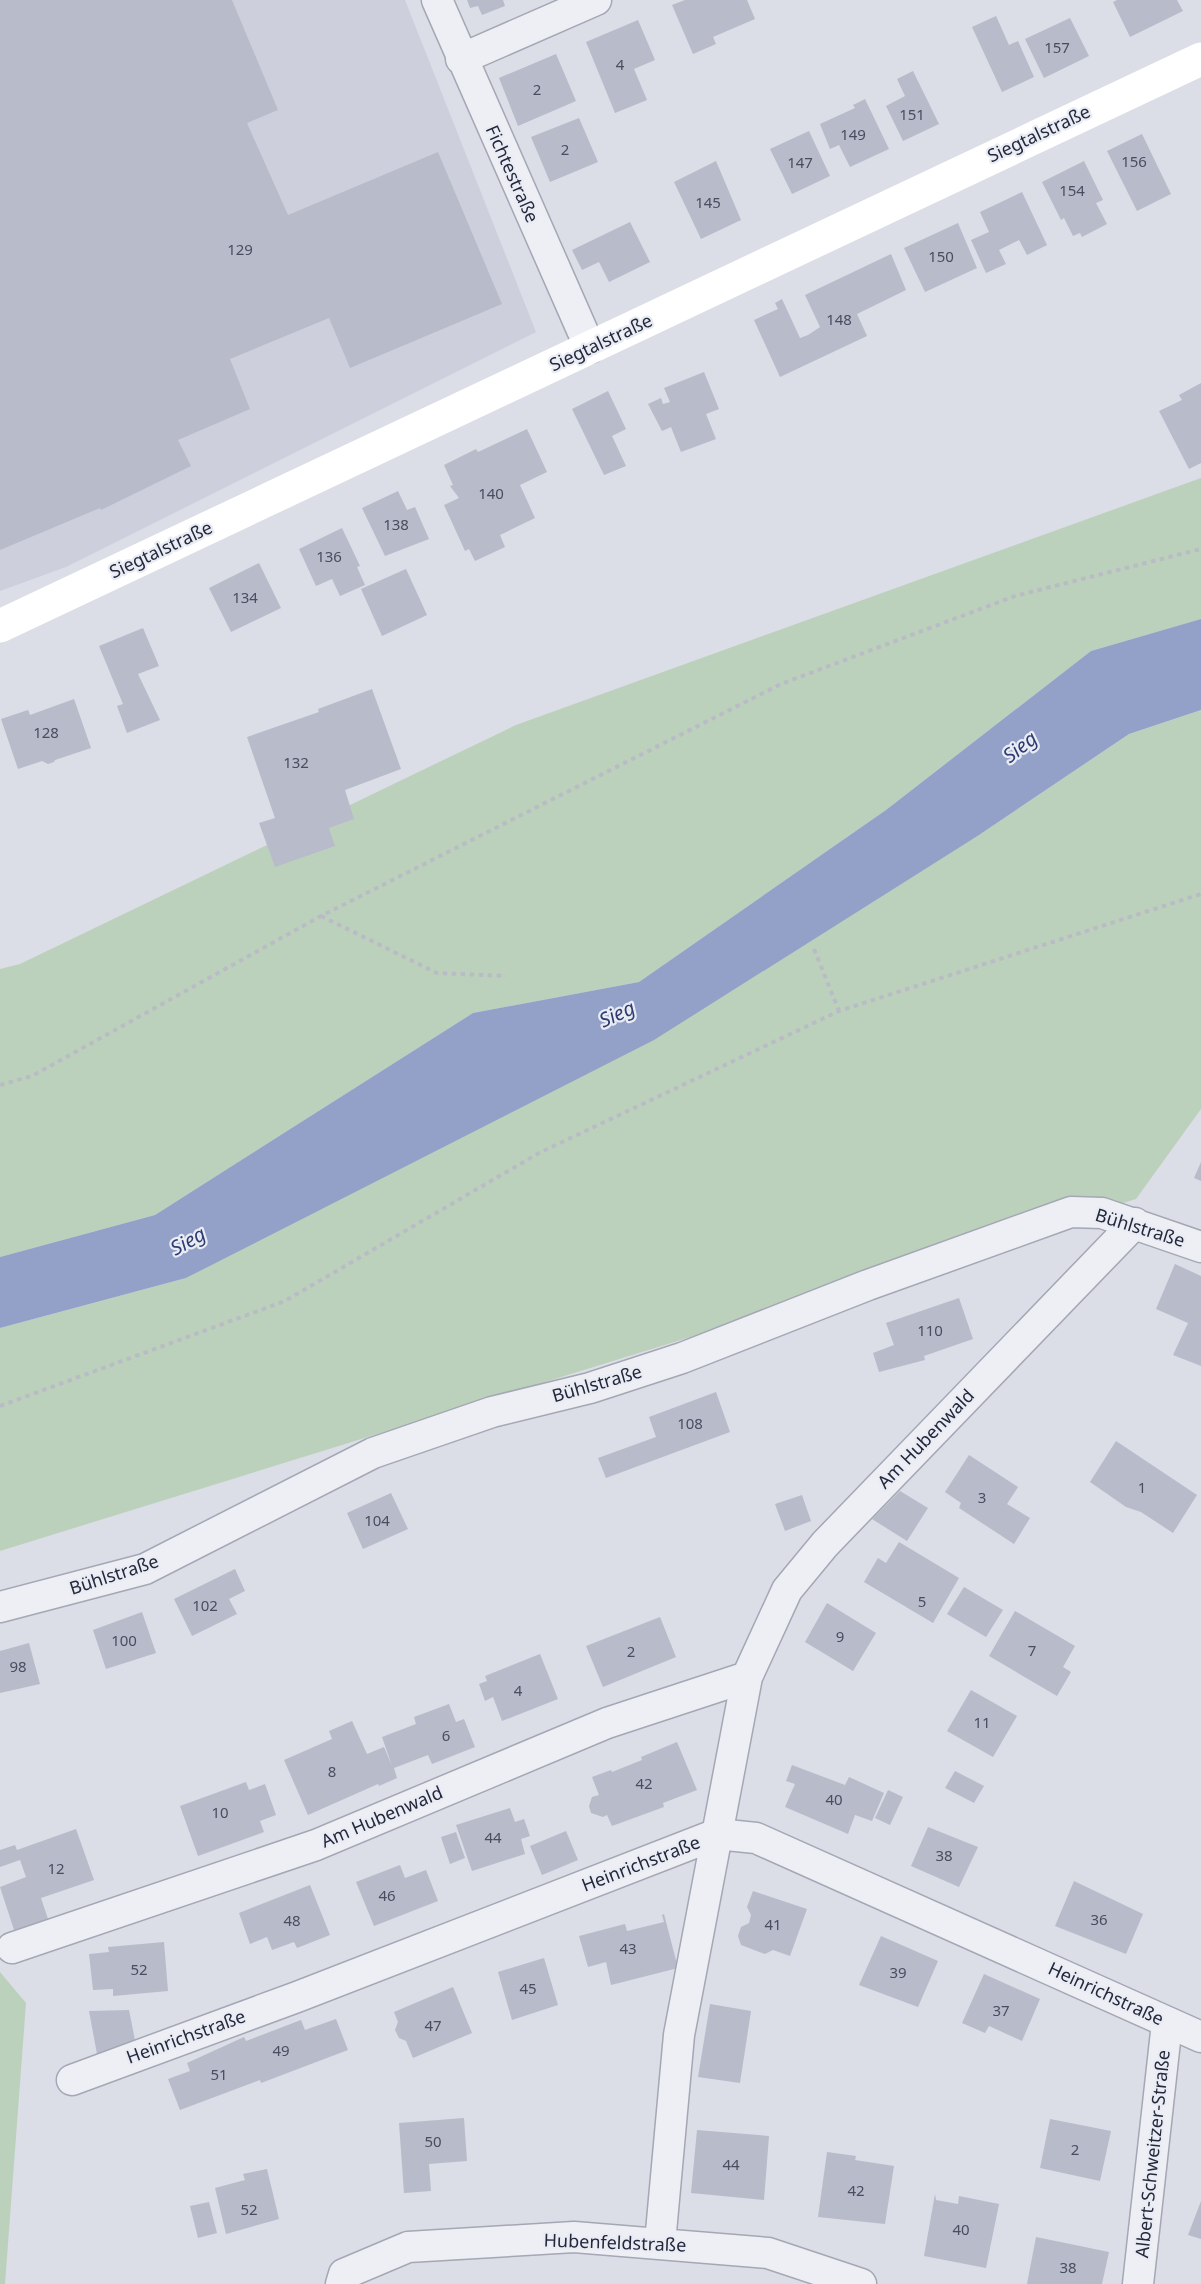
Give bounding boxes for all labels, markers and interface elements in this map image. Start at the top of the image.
house number: 157 [1044,37,1070,57]
house number: 4 [616,54,625,74]
house number: 2 [533,79,541,99]
street label: Siegtalstraße [983,99,1094,167]
house number: 151 [899,104,925,124]
street label: Fichtestraße [481,121,545,226]
house number: 149 [840,124,866,144]
house number: 2 [561,139,569,159]
house number: 156 [1121,151,1147,171]
house number: 147 [787,152,813,172]
house number: 154 [1059,180,1085,200]
house number: 145 [695,192,721,212]
house number: 129 [227,239,253,259]
house number: 150 [928,246,954,266]
street label: Siegtalstraße [545,308,656,376]
house number: 148 [826,309,852,329]
house number: 140 [478,483,504,503]
house number: 138 [383,514,409,534]
street label: Siegtalstraße [105,515,216,583]
house number: 136 [316,546,342,566]
house number: 134 [232,587,258,607]
house number: 128 [33,722,59,742]
water label: Sieg [997,724,1043,769]
house number: 132 [283,752,309,772]
water label: Sieg [594,993,640,1034]
street label: Bühlstraße [1093,1202,1188,1252]
water label: Sieg [165,1220,211,1261]
house number: 110 [917,1320,943,1340]
street label: Bühlstraße [549,1359,644,1407]
street label: Am Hubenwald [872,1383,979,1493]
house number: 108 [677,1413,703,1433]
house number: 1 [1138,1477,1146,1497]
house number: 3 [978,1487,986,1507]
house number: 104 [364,1510,390,1530]
street label: Bühlstraße [66,1548,161,1600]
house number: 5 [918,1591,926,1611]
house number: 102 [192,1595,218,1615]
house number: 9 [836,1626,844,1646]
house number: 100 [111,1630,137,1650]
house number: 7 [1028,1640,1036,1660]
house number: 2 [627,1641,635,1661]
house number: 98 [9,1656,27,1676]
house number: 4 [514,1680,523,1700]
house number: 11 [973,1712,991,1732]
house number: 6 [442,1725,450,1745]
house number: 8 [328,1761,336,1781]
house number: 42 [635,1773,653,1793]
street label: Am Hubenwald [317,1780,446,1852]
house number: 40 [825,1789,843,1809]
house number: 10 [211,1802,229,1822]
house number: 44 [484,1827,502,1847]
street label: Heinrichstraße [578,1829,703,1897]
house number: 38 [935,1845,953,1865]
house number: 12 [47,1858,65,1878]
house number: 46 [378,1885,396,1905]
house number: 36 [1090,1909,1108,1929]
house number: 48 [283,1910,301,1930]
house number: 41 [764,1914,782,1934]
house number: 43 [619,1938,637,1958]
street label: Heinrichstraße [1045,1956,1168,2030]
house number: 52 [130,1959,148,1979]
house number: 39 [889,1962,907,1982]
house number: 45 [519,1978,537,1998]
house number: 37 [992,2000,1010,2020]
street label: Heinrichstraße [123,2003,248,2069]
house number: 47 [424,2015,442,2035]
house number: 49 [272,2040,290,2060]
street label: Albert-Schweitzer-Straße [1129,2049,1175,2259]
house number: 51 [210,2064,228,2084]
house number: 50 [424,2131,442,2151]
house number: 2 [1071,2139,1079,2159]
house number: 44 [722,2154,740,2174]
house number: 42 [847,2180,865,2200]
house number: 52 [240,2199,258,2219]
house number: 40 [952,2219,970,2239]
street label: Hubenfeldstraße [543,2228,687,2256]
house number: 38 [1059,2257,1077,2277]

